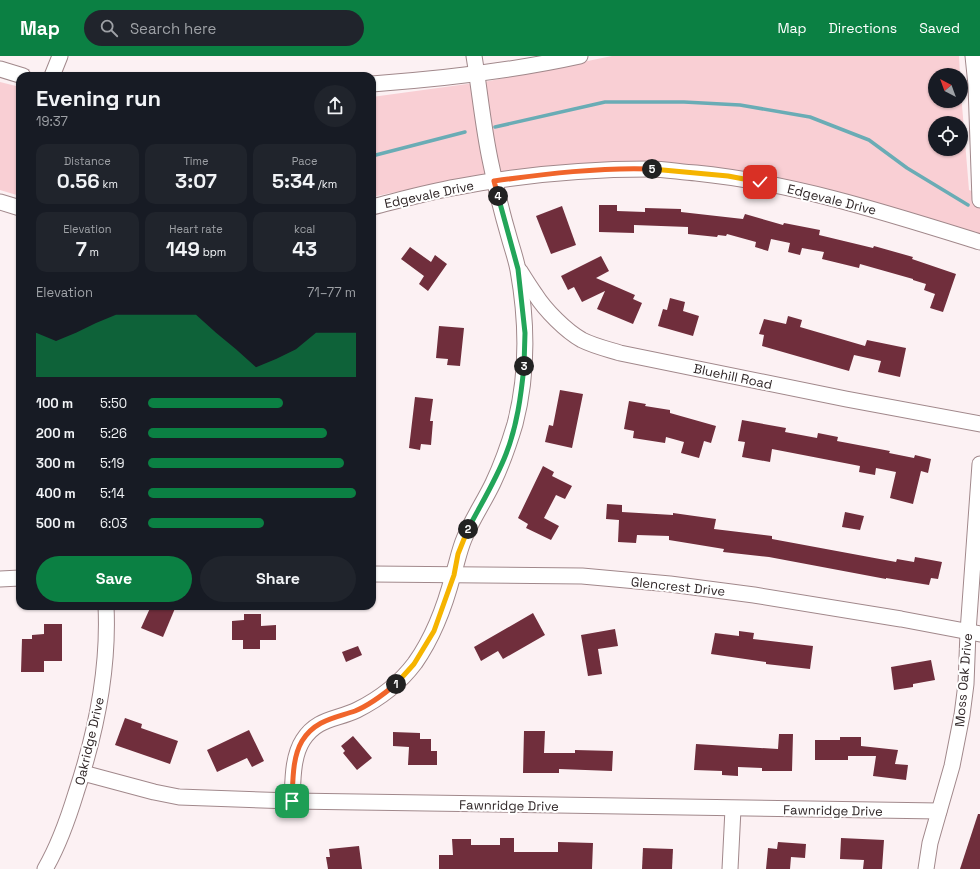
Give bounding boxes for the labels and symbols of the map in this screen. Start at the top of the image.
north arrow [928,68,968,108]
pin: 5 [642,159,662,179]
pin [743,165,777,199]
street label: Edgevale Drive [383,177,475,212]
street label: Edgevale Drive [786,180,878,219]
pin: 4 [488,186,508,206]
pin: 3 [514,356,534,376]
street label: Bluehill Road [692,360,774,393]
pin: 2 [458,519,478,539]
street label: Glencrest Drive [630,573,726,600]
street label: Moss Oak Drive [951,632,976,728]
pin: 1 [386,674,406,694]
street label: Oakridge Drive [71,695,108,787]
pin [275,784,309,818]
street label: Fawnridge Drive [459,796,559,815]
street label: Fawnridge Drive [783,801,883,820]

